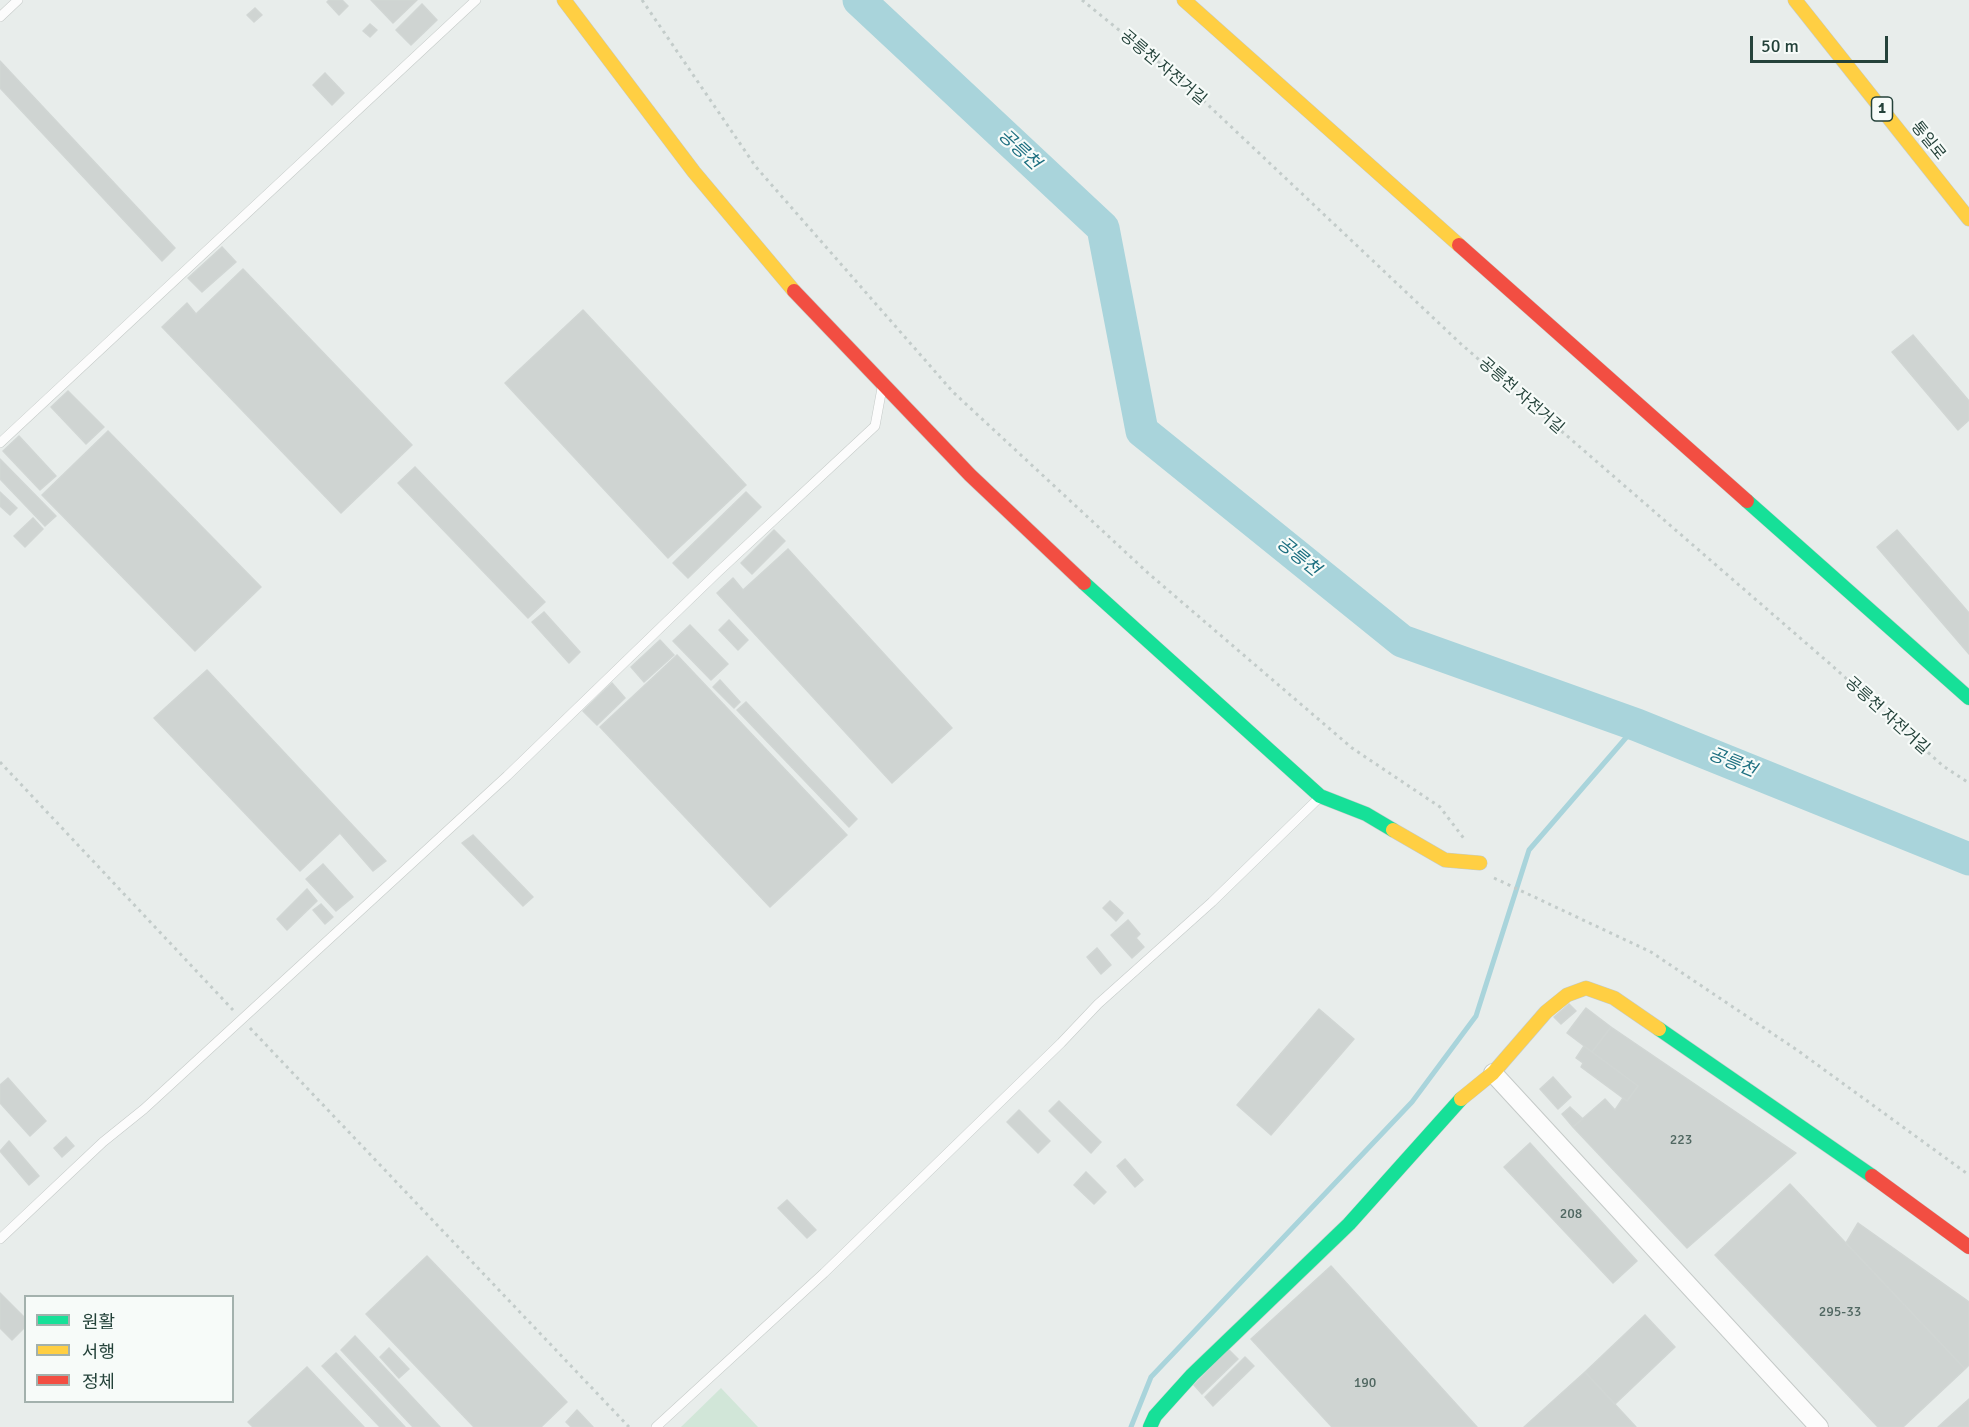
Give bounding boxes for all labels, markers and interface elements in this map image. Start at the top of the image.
scale bar [1753,24,1891,62]
street label: 공릉천 자전거길 [1116,26,1210,110]
text: 50 m [1761,35,1799,57]
road number: 1 [1872,97,1892,121]
street label: 통일로 [1907,118,1949,164]
water label: 공릉천 [993,125,1045,175]
street label: 공릉천 자전거길 [1474,354,1568,438]
water label: 공릉천 [1272,533,1324,581]
street label: 공릉천 자전거길 [1841,673,1933,759]
water label: 공릉천 [1705,744,1759,782]
house number: 223 [1670,1132,1692,1148]
house number: 208 [1560,1206,1582,1222]
legend [24,1295,234,1403]
house number: 295-33 [1819,1304,1861,1320]
text: 원활 [82,1311,115,1333]
text: 서행 [82,1341,115,1363]
text: 정체 [82,1371,115,1393]
house number: 190 [1354,1375,1376,1391]

